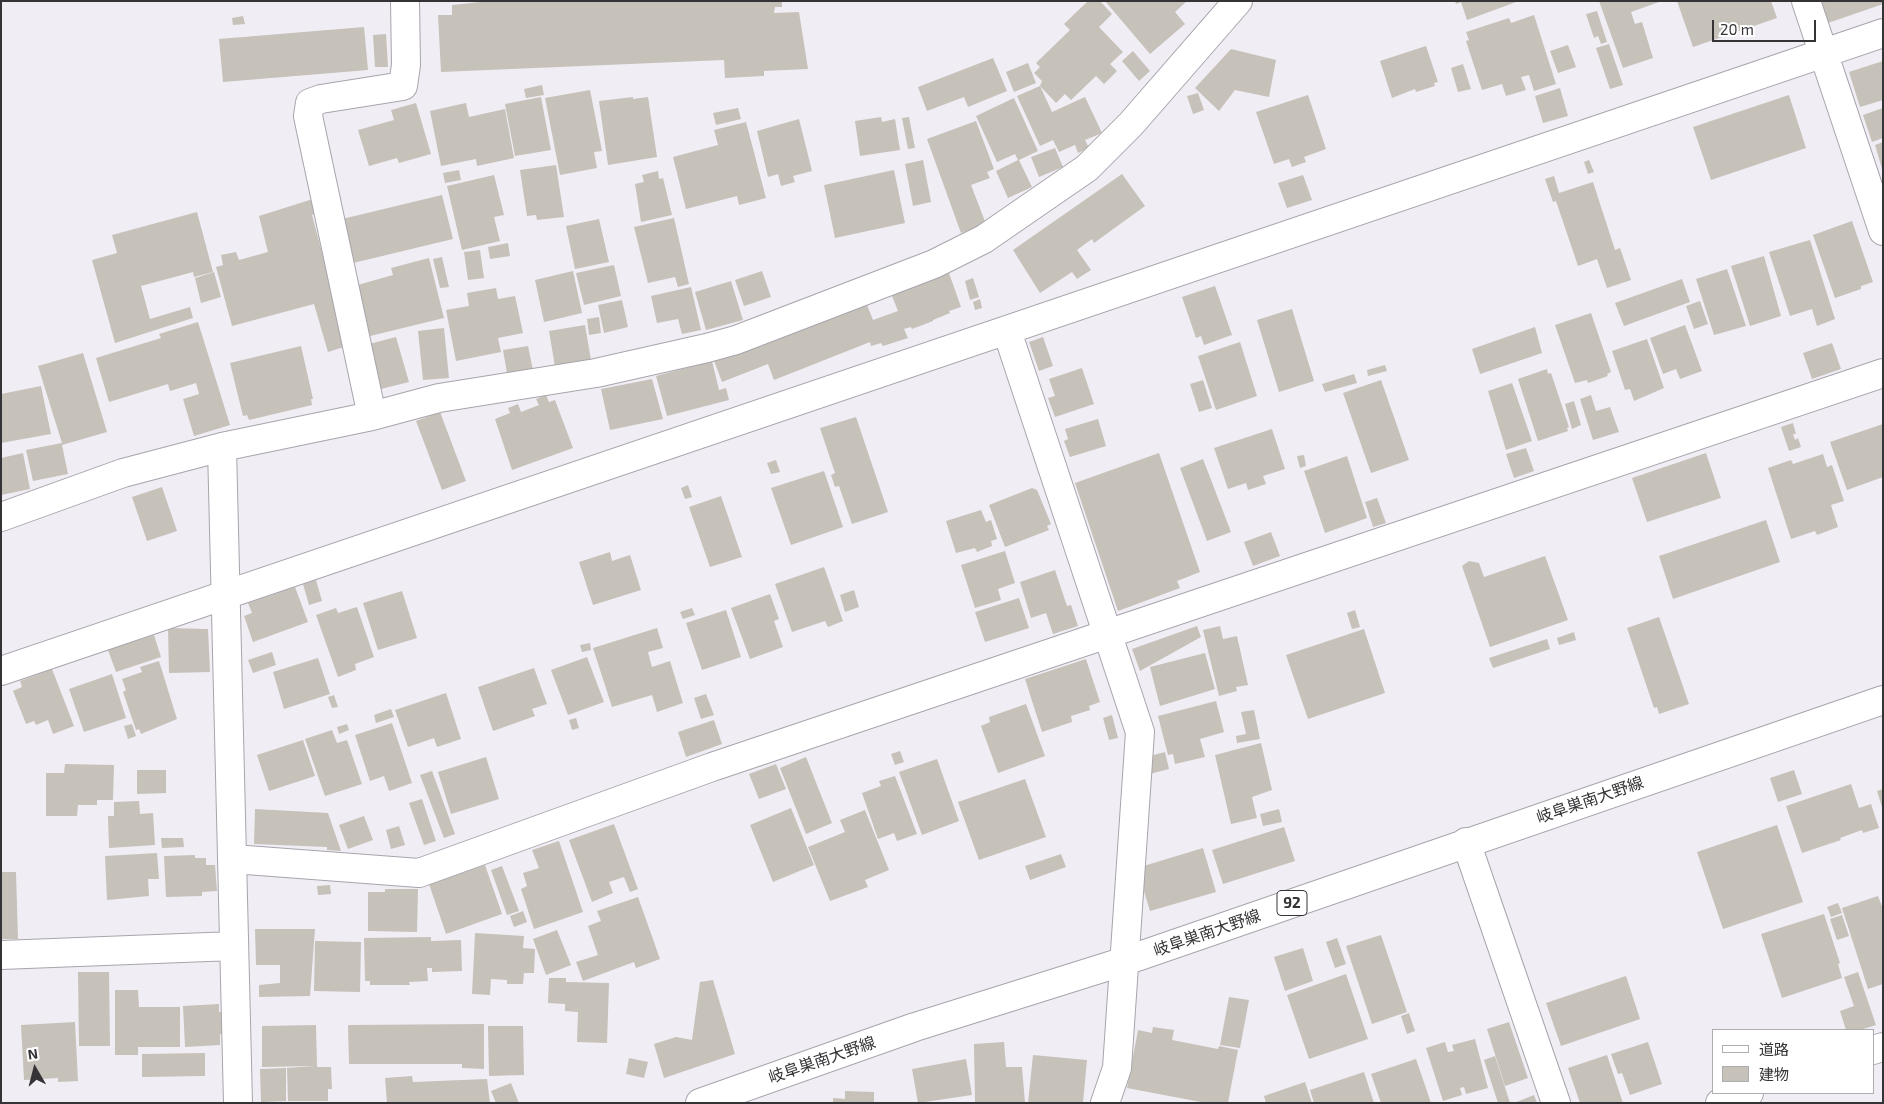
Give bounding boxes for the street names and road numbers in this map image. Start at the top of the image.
street label: 岐阜巣南大野線 [1534,773,1646,827]
road number: 92 [1277,890,1307,916]
street label: 岐阜巣南大野線 [1151,906,1263,960]
street label: 岐阜巣南大野線 [766,1033,878,1087]

